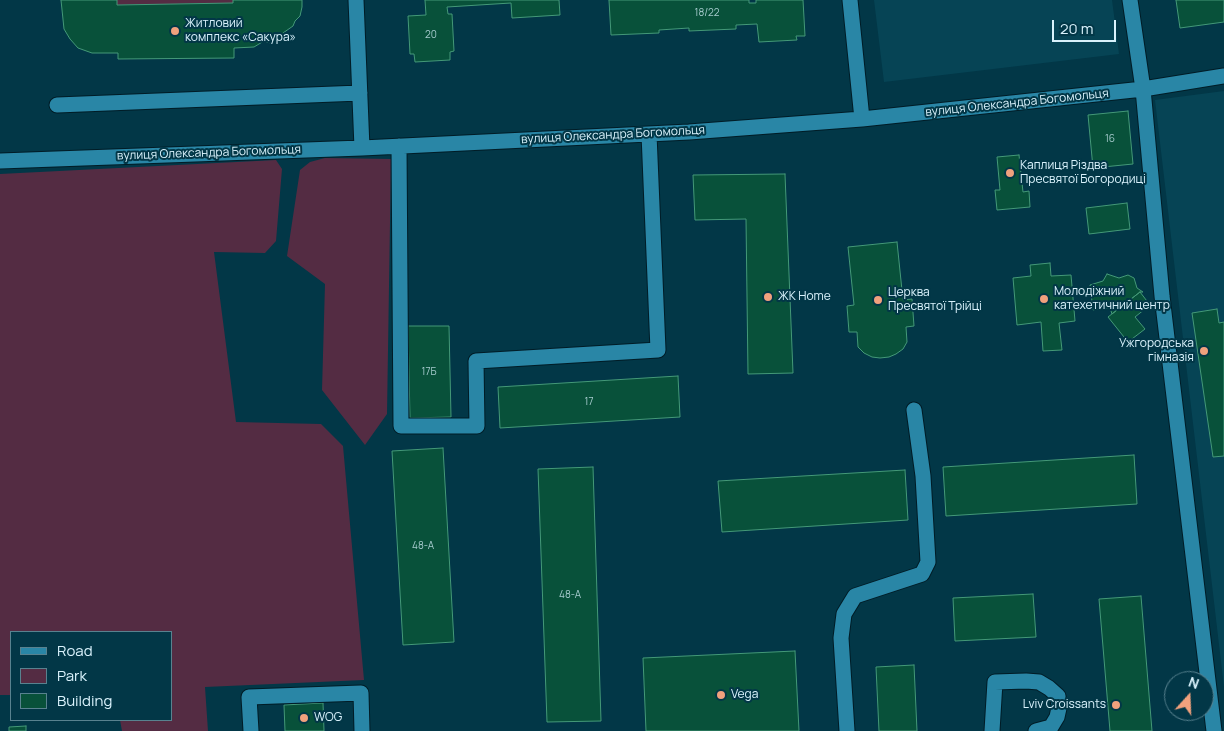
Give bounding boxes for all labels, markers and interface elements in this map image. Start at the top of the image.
house number: 18/22 [695,7,719,19]
scale bar [1054,10,1118,42]
place label: Житловий комплекс «Сакура» [185,17,296,45]
text: 20 m [1060,18,1093,39]
marker: Житловий комплекс «Сакура» [169,25,181,37]
house number: 20 [425,29,437,41]
street label: вулиця Олександра Богомольця [925,86,1109,120]
street label: вулиця Олександра Богомольця [521,123,705,147]
house number: 16 [1105,133,1115,145]
street label: вулиця Олександра Богомольця [117,143,301,163]
place label: Каплиця Різдва Пресвятої Богородиці [1020,159,1146,187]
marker: Каплиця Різдва Пресвятої Богородиці [1004,167,1016,179]
place label: Молодіжний катехетичний центр [1054,285,1170,313]
place label: Церква Пресвятої Трійці [888,286,982,314]
place label: ЖК Home [778,290,831,304]
marker: ЖК Home [762,291,774,303]
marker: Молодіжний катехетичний центр [1038,293,1050,305]
marker: Церква Пресвятої Трійці [872,294,884,306]
place label: Ужгородська гімназія [1119,337,1194,365]
marker: Ужгородська гімназія [1198,345,1210,357]
house number: 17Б [422,366,436,378]
house number: 17 [585,396,593,408]
house number: 48-А [412,540,434,552]
house number: 48-А [559,589,581,601]
legend [10,631,172,721]
text: Road [57,640,93,661]
text: Park [57,665,87,686]
north arrow [1164,671,1214,721]
text: N [1186,672,1202,693]
place label: Vega [731,688,758,702]
marker: Vega [715,689,727,701]
text: Building [57,690,112,711]
place label: Lviv Croissants [1023,698,1106,712]
marker: Lviv Croissants [1110,699,1122,711]
place label: WOG [314,711,342,725]
marker: WOG [298,712,310,724]

